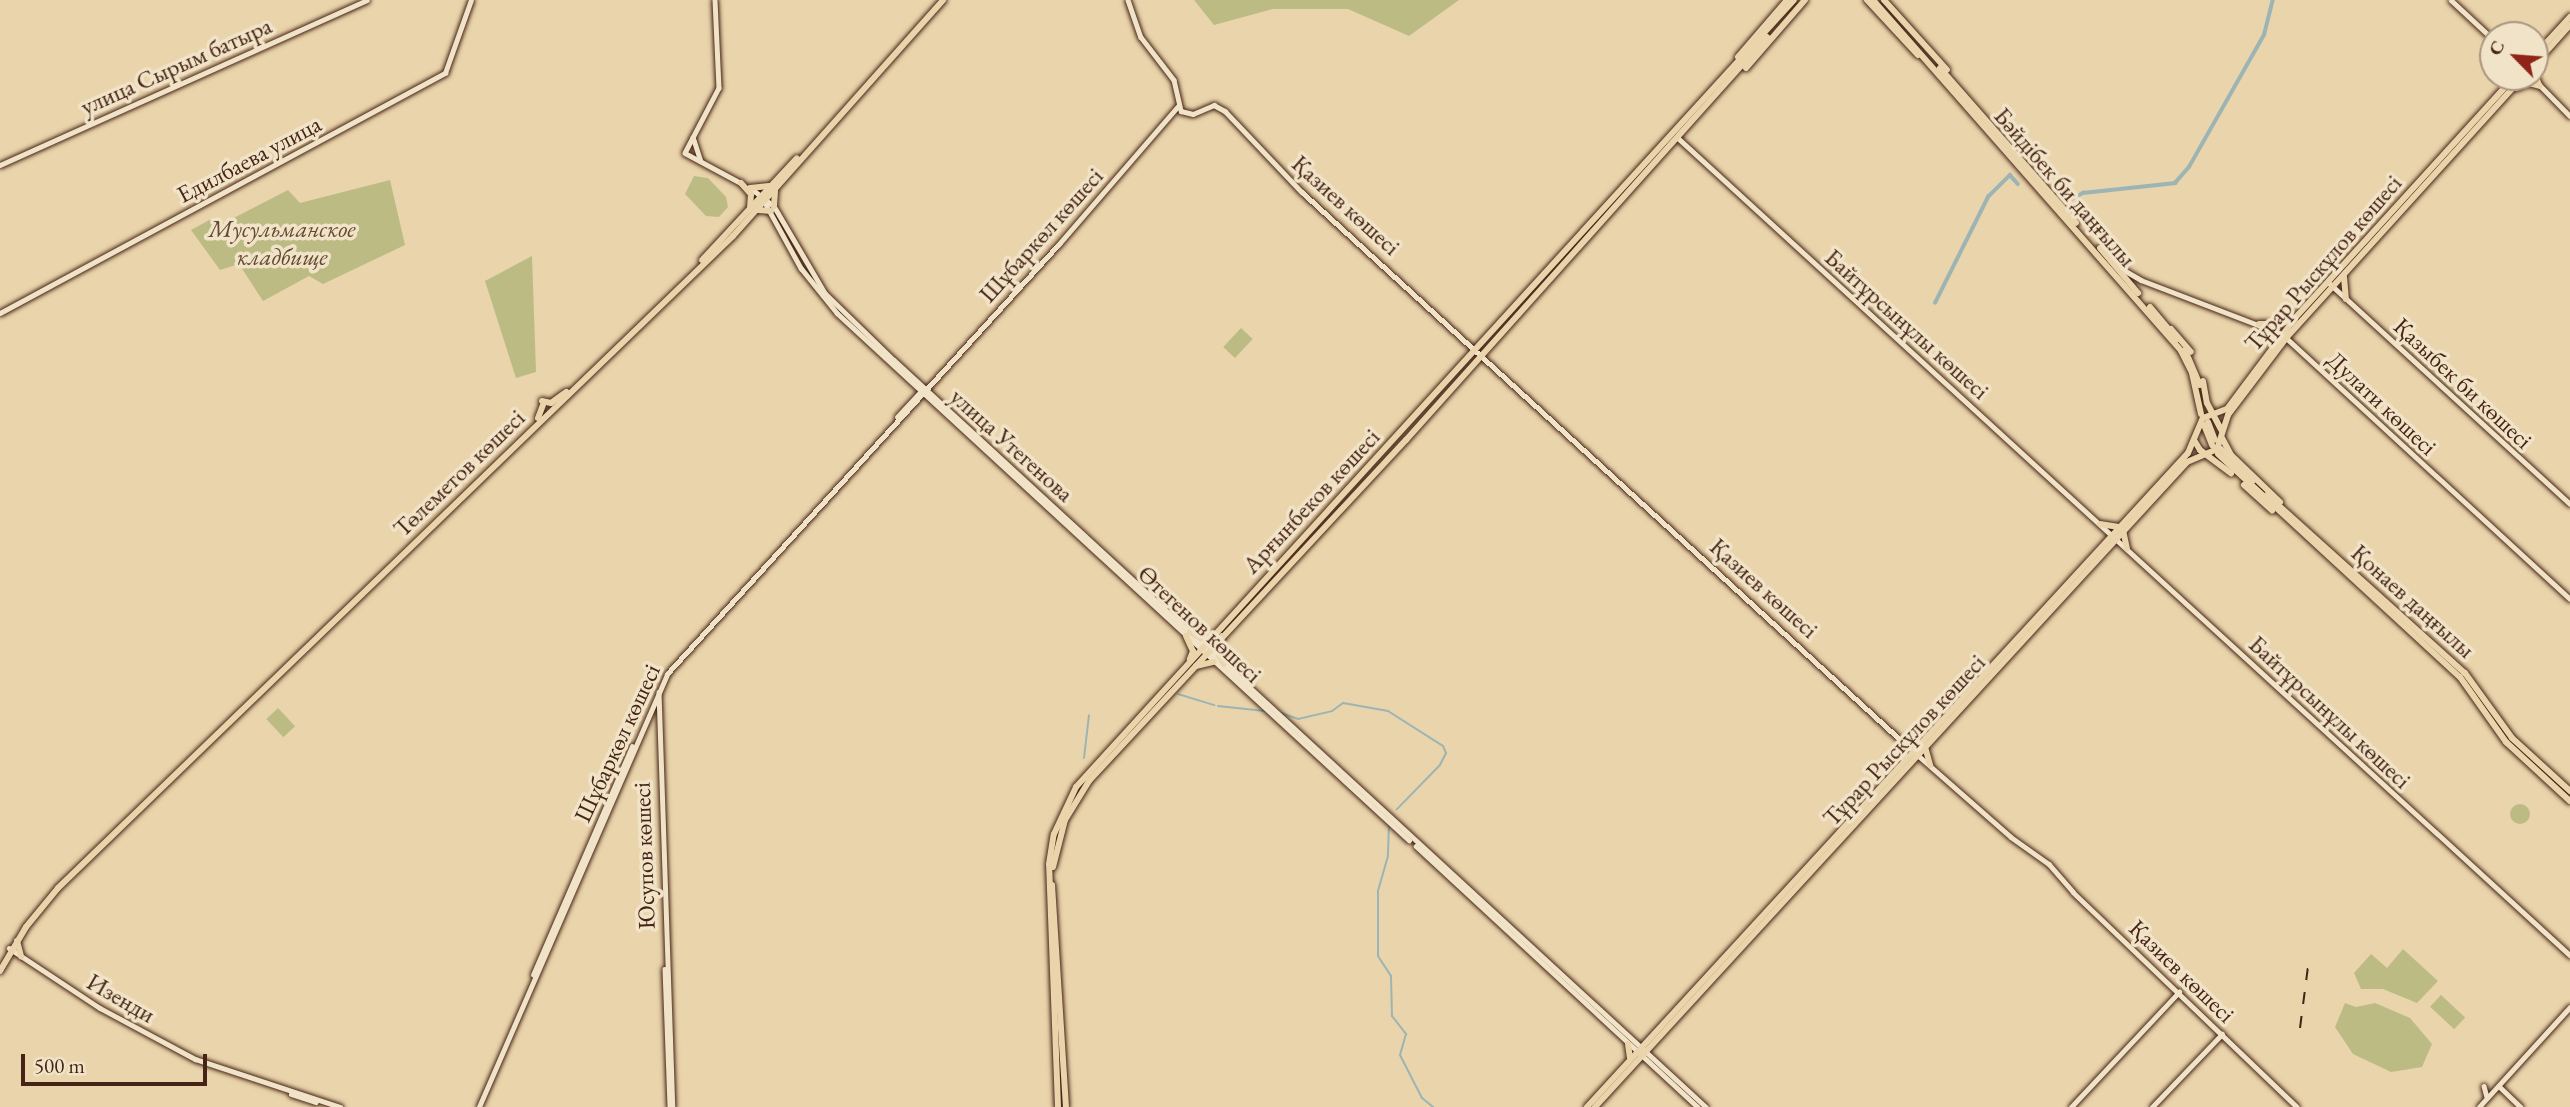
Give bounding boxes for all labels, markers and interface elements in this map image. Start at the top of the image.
street label: улица Сырым батыра [76,11,276,121]
north arrow [2479,21,2549,91]
text: С [2482,36,2511,59]
street label: Бәйдібек би даңғылы [1988,102,2142,272]
street label: Едилбаева улица [172,109,326,209]
street label: Қазиев көшесі [1286,149,1406,261]
street label: Шұбаркөл көшесі [973,162,1109,308]
street label: Тұрар Рыскұлов көшесі [2239,169,2407,357]
park label: Мусульманское кладбище [208,215,356,271]
street label: Байтұрсынұлы көшесі [1819,243,1995,405]
street label: Қазыбек би көшесі [2388,311,2538,455]
street label: Дулати көшесі [2321,345,2443,461]
street label: улица Утегенова [944,382,1080,508]
street label: Төлеметов көшесі [387,403,531,543]
street label: Арғынбеков көшесі [1237,423,1385,579]
street label: Қазиев көшесі [1704,532,1824,644]
street label: Қонаев даңғылы [2345,538,2481,664]
street label: Өтегенов көшесі [1132,559,1268,689]
street label: Байтұрсынұлы көшесі [2243,630,2417,794]
street label: Тұрар Рыскұлов көшесі [1817,648,1991,832]
street label: Шұбаркөл көшесі [568,659,666,827]
street label: Юсупов көшесі [627,782,661,930]
street label: Қазиев көшесі [2123,914,2241,1028]
street label: Изенди [82,967,160,1029]
scale bar [24,1040,210,1084]
text: 500 m [34,1052,85,1079]

